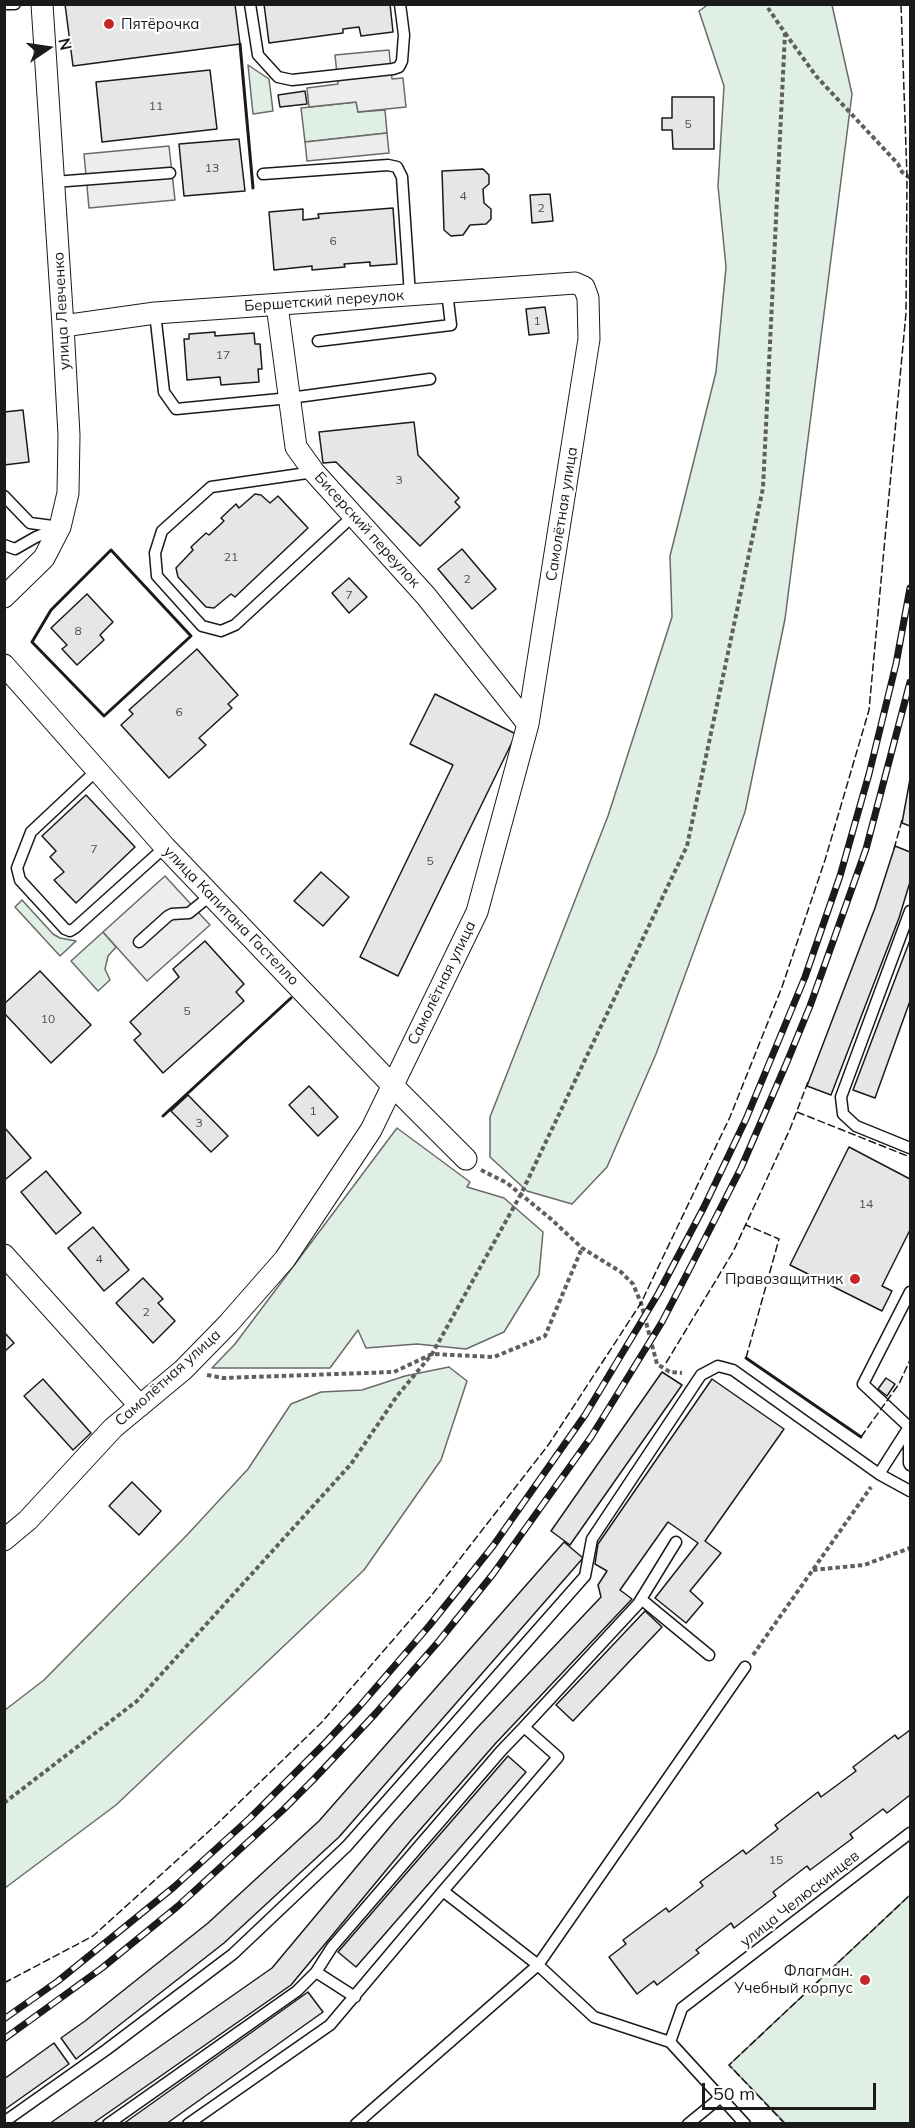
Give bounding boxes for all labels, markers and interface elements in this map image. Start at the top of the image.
place label: Пятёрочка [121,15,199,33]
marker: Пятёрочка [102,17,116,31]
north arrow [18,18,78,78]
text: N [54,36,77,52]
house number: 11 [149,99,163,113]
house number: 5 [684,117,692,131]
house number: 13 [205,161,219,175]
house number: 4 [459,189,467,203]
house number: 2 [537,201,545,215]
house number: 6 [329,234,337,248]
street label: улица Левченко [50,251,74,371]
street label: Бершетский переулок [243,286,405,316]
house number: 1 [533,314,541,328]
house number: 17 [216,348,230,362]
street label: Самолётная улица [542,446,582,582]
street label: Бисерский переулок [310,468,424,592]
house number: 3 [395,473,403,487]
house number: 21 [224,550,238,564]
house number: 2 [463,572,471,586]
house number: 7 [345,588,353,602]
house number: 8 [74,624,82,638]
house number: 6 [175,705,183,719]
house number: 7 [90,842,98,856]
street label: улица Капитана Гастелло [160,843,302,989]
house number: 5 [426,854,434,868]
street label: Самолётная улица [404,918,480,1048]
house number: 5 [183,1004,191,1018]
house number: 10 [41,1012,55,1026]
house number: 1 [309,1104,317,1118]
house number: 3 [195,1116,203,1130]
house number: 14 [859,1197,873,1211]
house number: 4 [95,1252,103,1266]
place label: Правозащитник [725,1270,843,1288]
marker: Правозащитник [848,1272,862,1286]
house number: 2 [142,1305,150,1319]
street label: Самолётная улица [112,1326,224,1430]
street label: улица Челюскинцев [737,1847,863,1951]
house number: 15 [769,1853,783,1867]
place label: Флагман. Учебный корпус [734,1962,853,1997]
marker: Флагман. Учебный корпус [858,1973,872,1987]
scale bar [705,2071,879,2109]
text: 50 m [713,2082,755,2105]

